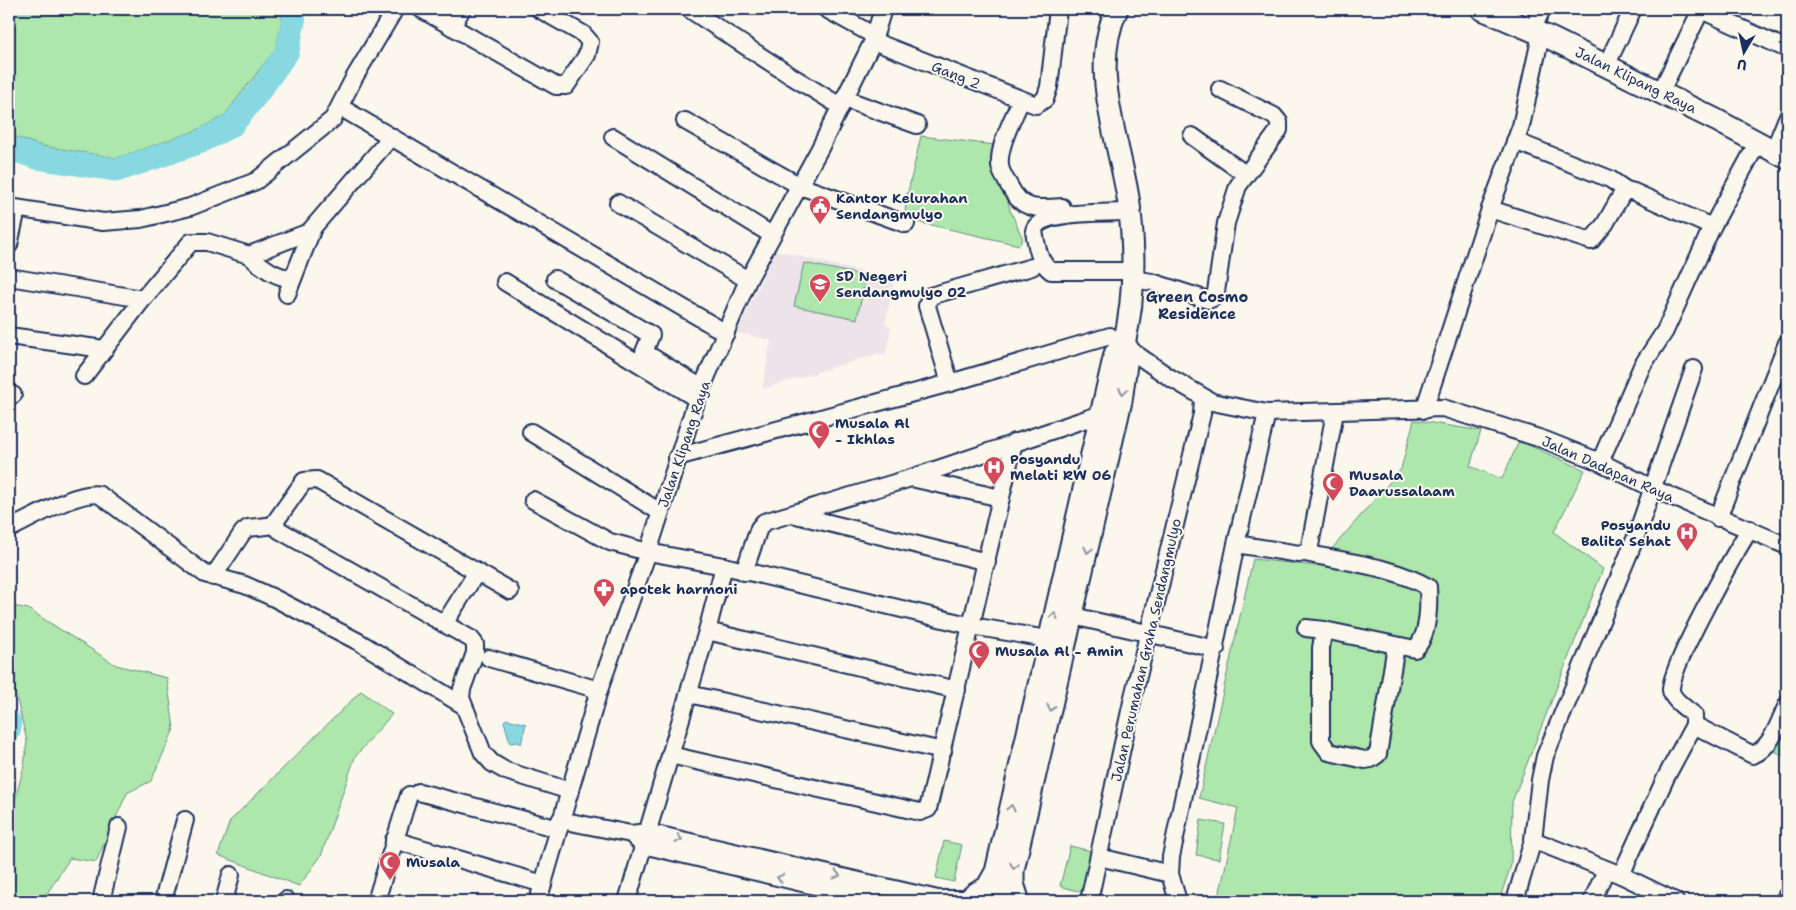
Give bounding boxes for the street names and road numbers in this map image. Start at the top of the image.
street label: Jalan Klipang Raya [1572,43,1700,117]
street label: Gang 2 [929,57,983,93]
street label: Jalan Klipang Raya [654,378,714,510]
street label: Jalan Dadapan Raya [1539,432,1677,506]
street label: Jalan Perumahan Graha Sendangmulyo [1107,516,1185,784]

